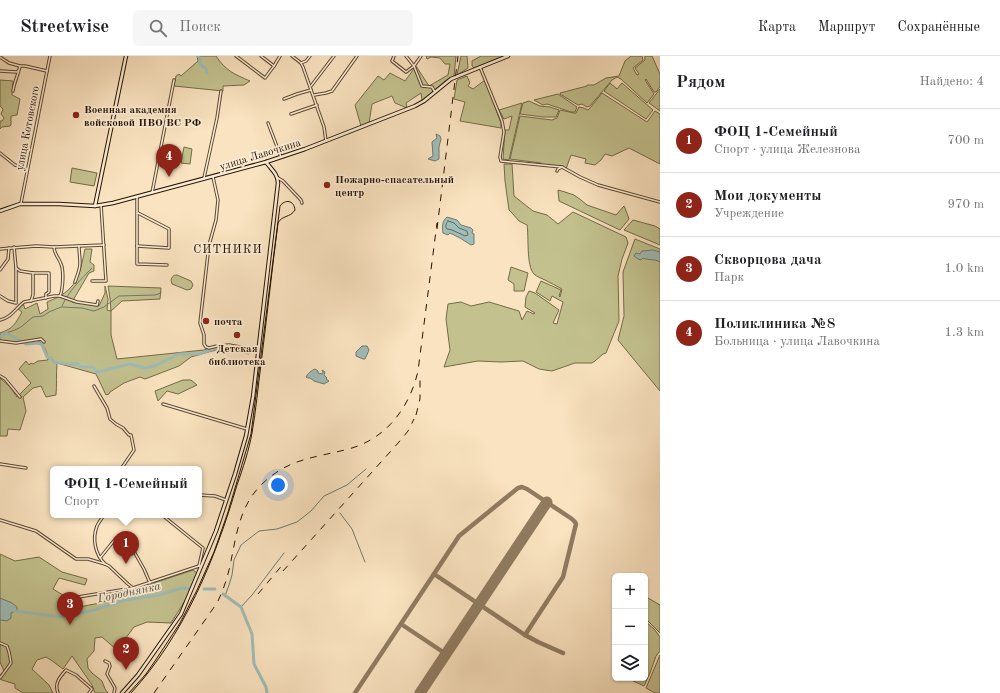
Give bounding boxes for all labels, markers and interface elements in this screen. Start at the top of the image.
search box [133,10,413,46]
icon: search [147,17,169,39]
text: Streetwise [20,18,109,37]
text: Поиск [179,20,221,35]
text: Карта [758,20,796,34]
text: Маршрут [818,20,875,34]
text: Сохранённые [897,20,980,34]
text: Рядом [676,74,725,91]
text: Найдено: 4 [920,75,984,88]
street label: улица Котовского [15,85,42,172]
place label: Военная академия войсковой ПВО ВС РФ [84,105,202,129]
marker: Военная академия войсковой ПВО ВС РФ [71,110,81,120]
text: ФОЦ 1-Семейный [714,125,838,140]
text: 1 [685,134,693,147]
text: 700 m [947,134,984,147]
street label: улица Лавочкина [218,138,303,173]
text: Спорт · улица Железнова [714,143,860,156]
pin: 4 [156,144,182,177]
place label: Пожарно-спасательный центр [335,175,454,199]
marker: Пожарно-спасательный центр [322,180,332,190]
text: Мои документы [714,189,821,204]
text: 2 [685,198,693,211]
text: 970 m [947,198,984,211]
text: Учреждение [714,207,784,220]
district label: СИТНИКИ [193,244,263,256]
text: Скворцова дача [714,253,822,268]
text: 3 [685,262,693,275]
text: 1.0 km [945,262,984,275]
text: Парк [714,271,744,284]
marker: почта [201,316,211,326]
place label: почта [214,317,243,328]
text: Поликлиника №8 [714,317,836,332]
text: 4 [685,326,693,339]
text: 1.3 km [945,326,984,339]
marker: Детская библиотека [232,330,242,340]
text: Больница · улица Лавочкина [714,335,880,348]
place label: Детская библиотека [209,344,266,368]
popup [50,466,202,518]
your location [268,475,288,495]
text: ФОЦ 1-Семейный [64,477,188,492]
text: Спорт [64,495,99,508]
pin: 1 [113,531,139,564]
map controls [612,573,648,681]
button: + [612,573,648,609]
water label: Городнянка [95,580,163,606]
pin: 3 [57,592,83,625]
button: − [612,609,648,645]
pin: 2 [113,637,139,670]
button: layers [612,645,648,681]

